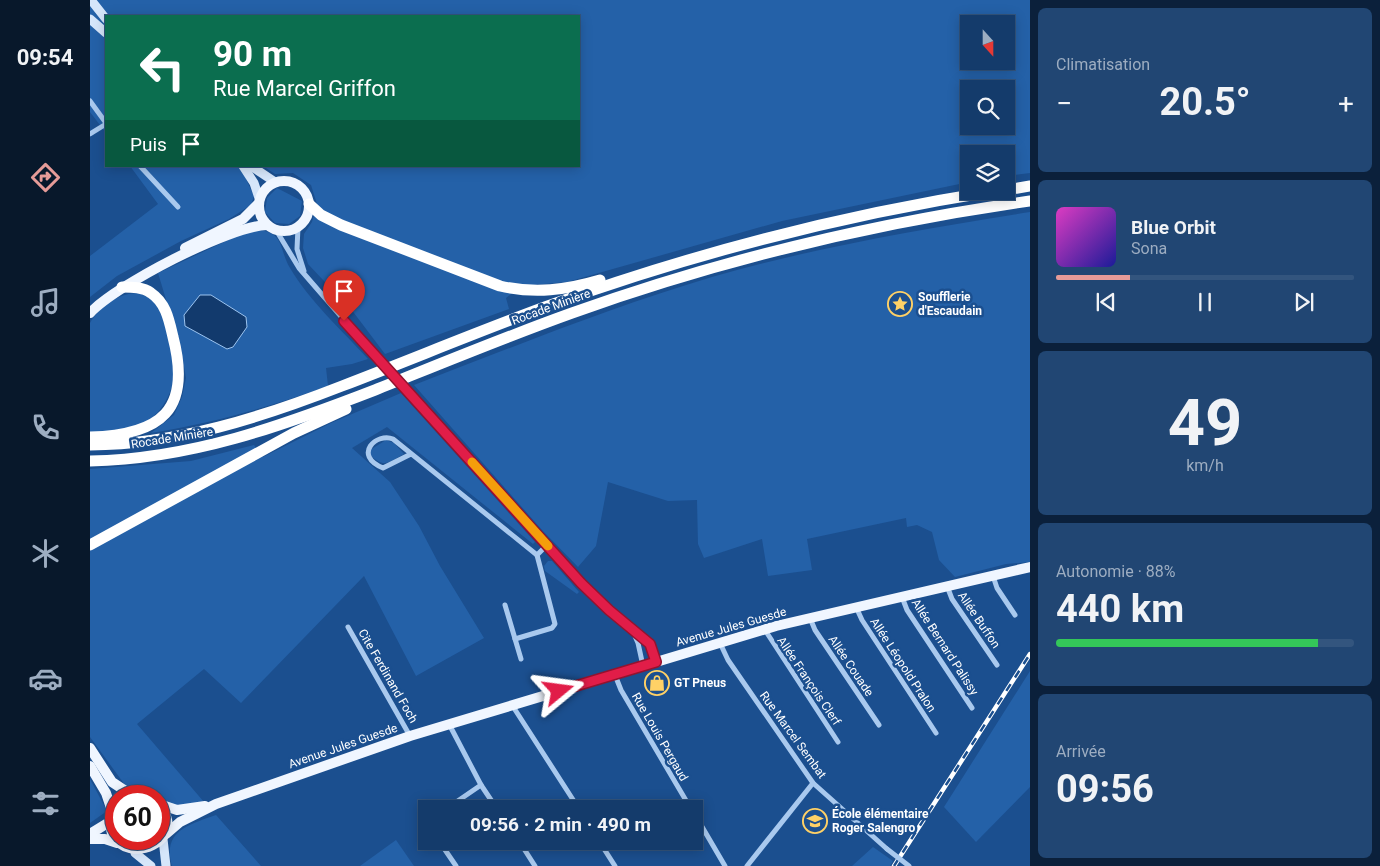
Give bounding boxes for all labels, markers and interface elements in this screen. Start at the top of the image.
north arrow [960,15,1015,70]
map controls [960,15,1015,200]
text: 90 m [213,34,292,75]
icon: left [130,35,195,100]
text: 09:54 [17,45,73,70]
text: Climatisation [1056,55,1150,74]
text: Rue Marcel Griffon [213,76,396,101]
button: search [960,80,1015,135]
text: 20.5° [1159,80,1251,124]
text: − [1056,87,1072,120]
text: + [1338,87,1354,120]
icon: arrive [177,130,205,158]
text: Puis [130,133,167,156]
button: layers [960,145,1015,200]
icon: directions [28,160,63,195]
text: Blue Orbit [1131,216,1216,239]
text: Sona [1131,239,1167,258]
pin [323,270,365,321]
icon: arrive [330,277,358,305]
icon: music [28,285,63,320]
street label: Rocade Minière [510,286,592,328]
icon: previous [1092,288,1120,316]
icon: pause [1191,288,1219,316]
icon: next [1290,288,1318,316]
place label: Soufflerie d'Escaudain [918,290,982,318]
place icon: Soufflerie d'Escaudain [887,291,913,317]
text: 49 [1168,385,1242,461]
icon: phone [28,410,63,445]
street label: Rocade Minière [130,425,214,451]
text: km/h [1186,456,1224,475]
icon: climate [28,536,63,571]
text: Autonomie · 88% [1056,562,1176,581]
text: 440 km [1056,587,1184,631]
street label: Allée Buffon [955,589,1003,651]
street label: Allée Bernard Palissy [909,596,982,698]
street label: Avenue Jules Guesde [674,605,788,649]
street label: Allée Léopold Pralon [867,615,939,715]
street label: Cite Ferdinand Foch [355,626,421,726]
street label: Allée Couade [826,633,876,699]
street label: Allée François Clerf [774,634,844,728]
icon: car [28,661,63,696]
position arrow [532,664,584,716]
shop icon: GT Pneus [644,670,670,696]
place label: GT Pneus [674,676,726,690]
street label: Rue Marcel Sembat [757,689,829,781]
street label: Rue Louis Pergaud [629,690,691,784]
street label: Avenue Jules Guesde [287,721,399,771]
text: Arrivée [1056,742,1106,761]
text: 09:56 [1056,767,1154,811]
speed limit sign: 60 [105,785,170,850]
icon: filters [28,786,63,821]
place label: École élémentaire Roger Salengro [832,806,929,835]
school or university icon: École élémentaire Roger Salengro [802,808,828,834]
text: 09:56 · 2 min · 490 m [470,813,651,836]

